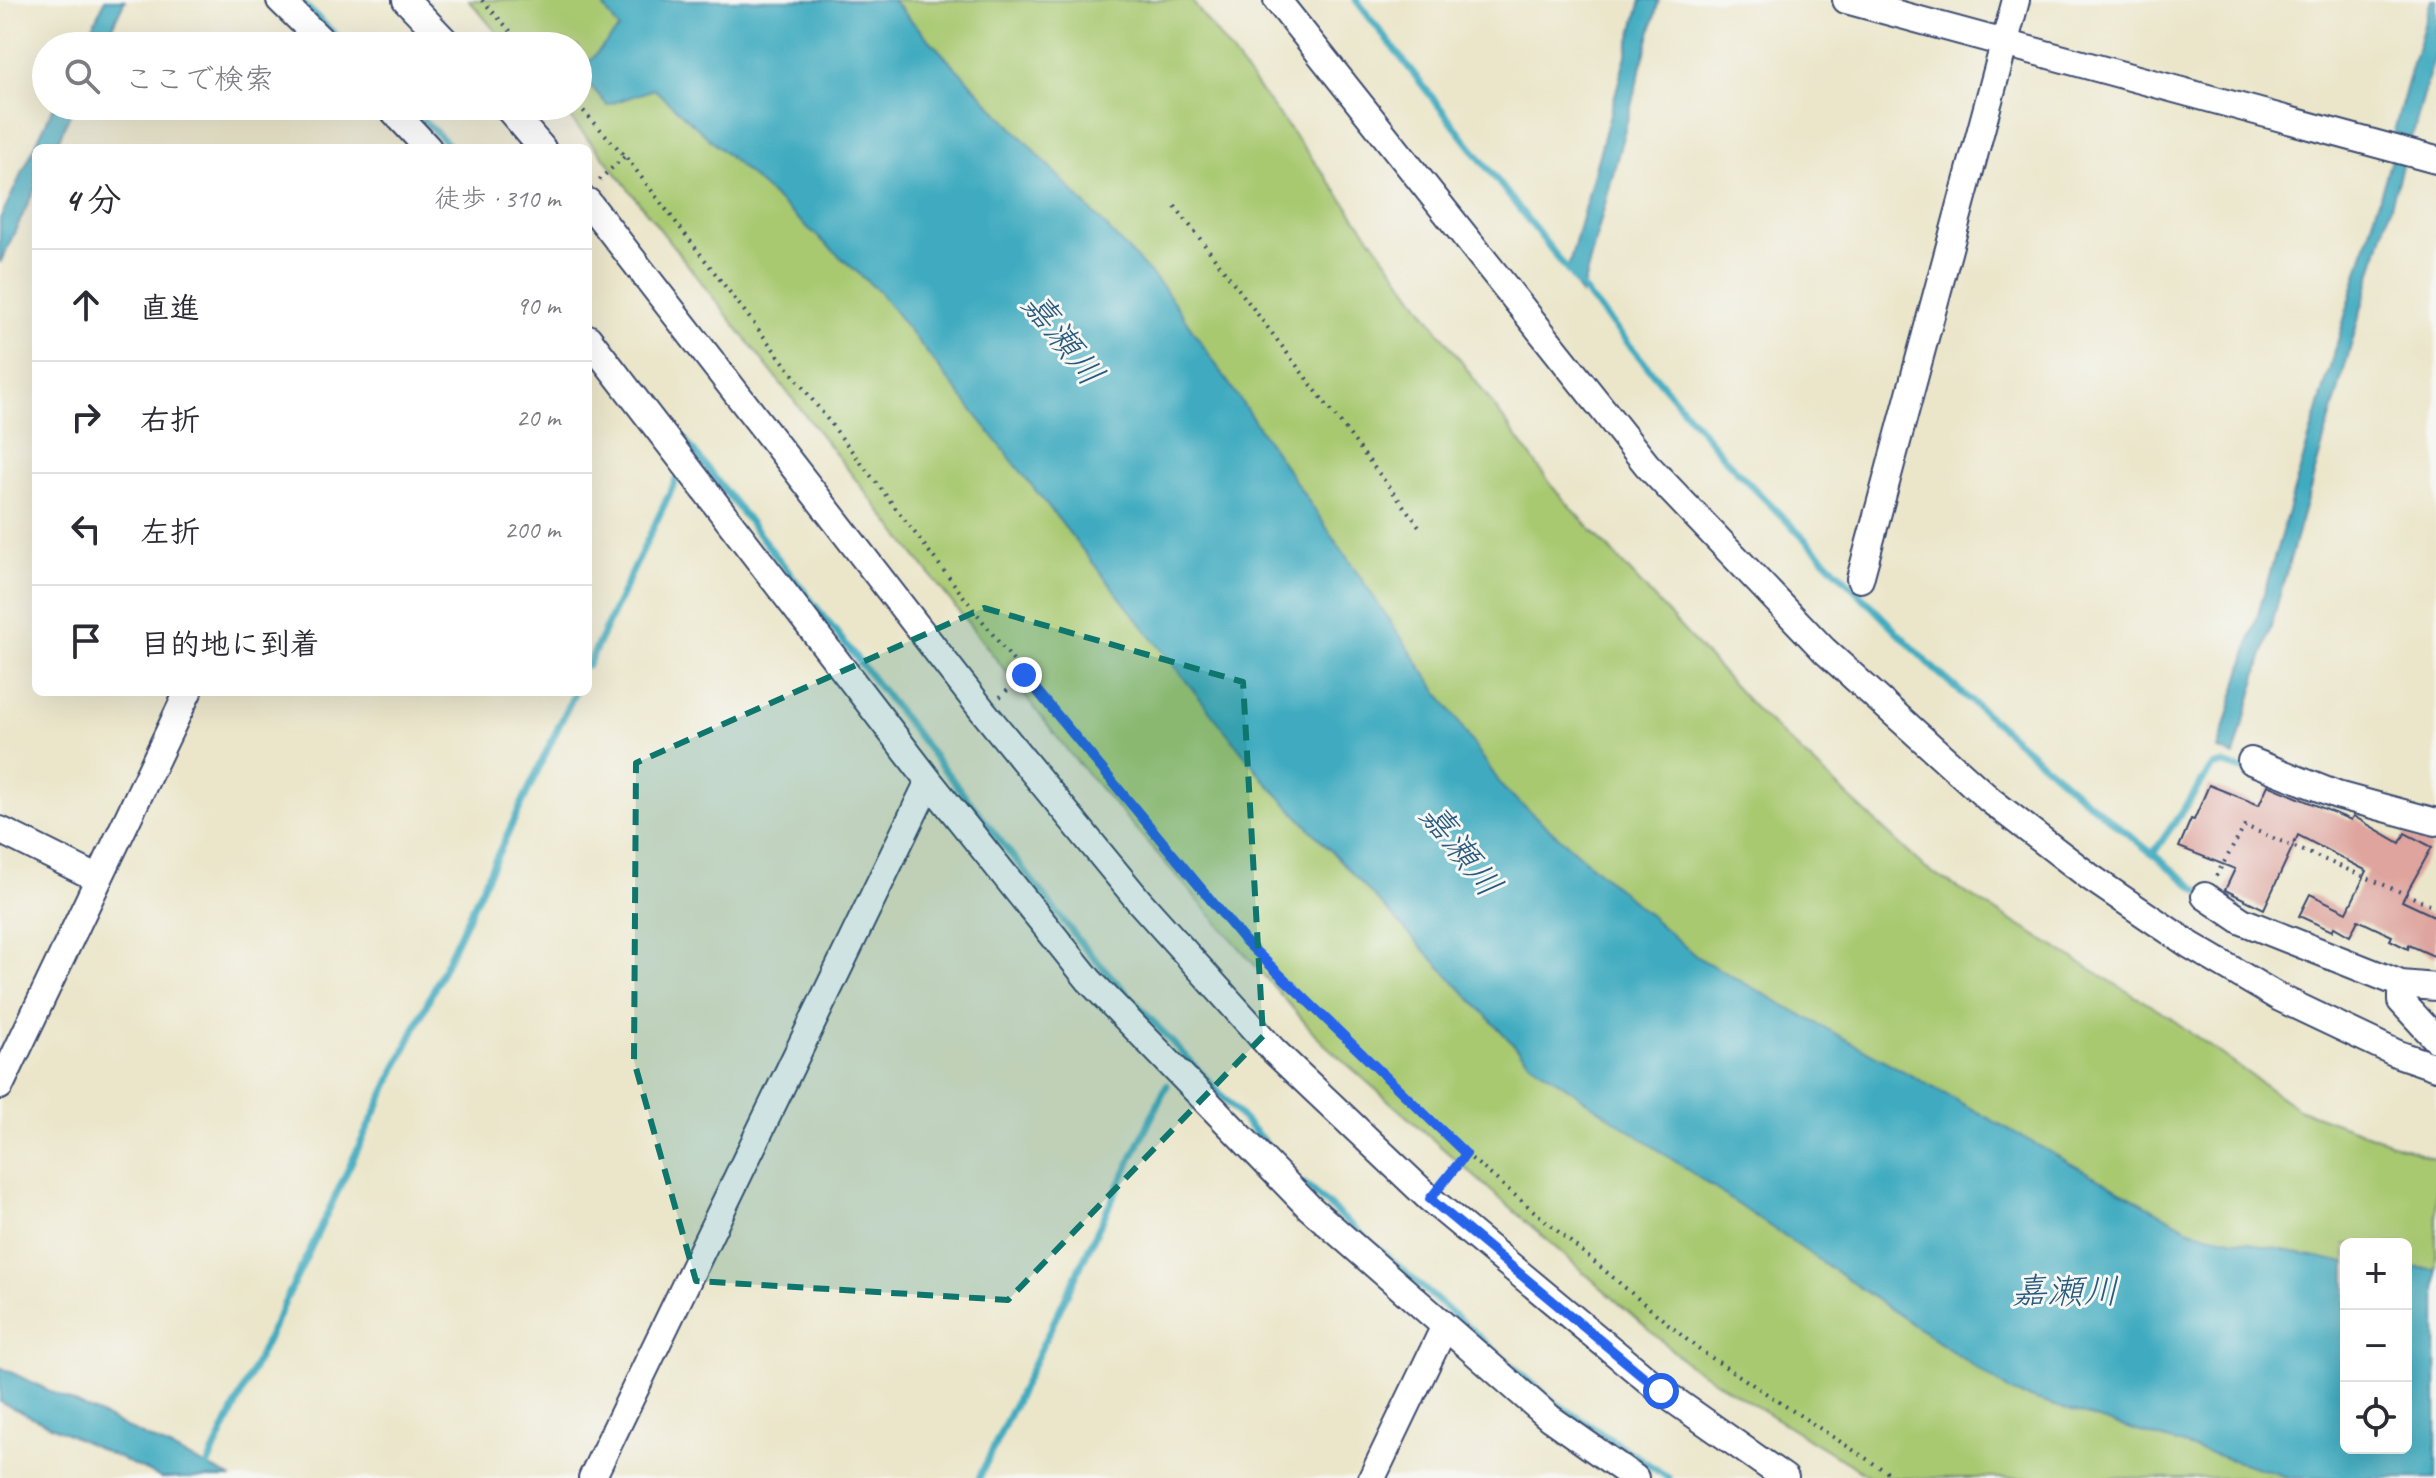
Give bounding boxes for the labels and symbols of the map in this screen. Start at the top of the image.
water label: 嘉瀬川 [1012,282,1115,395]
route end [1006,657,1042,693]
water label: 嘉瀬川 [1410,793,1513,906]
water label: 嘉瀬川 [2011,1268,2119,1314]
route start [1643,1373,1679,1409]

